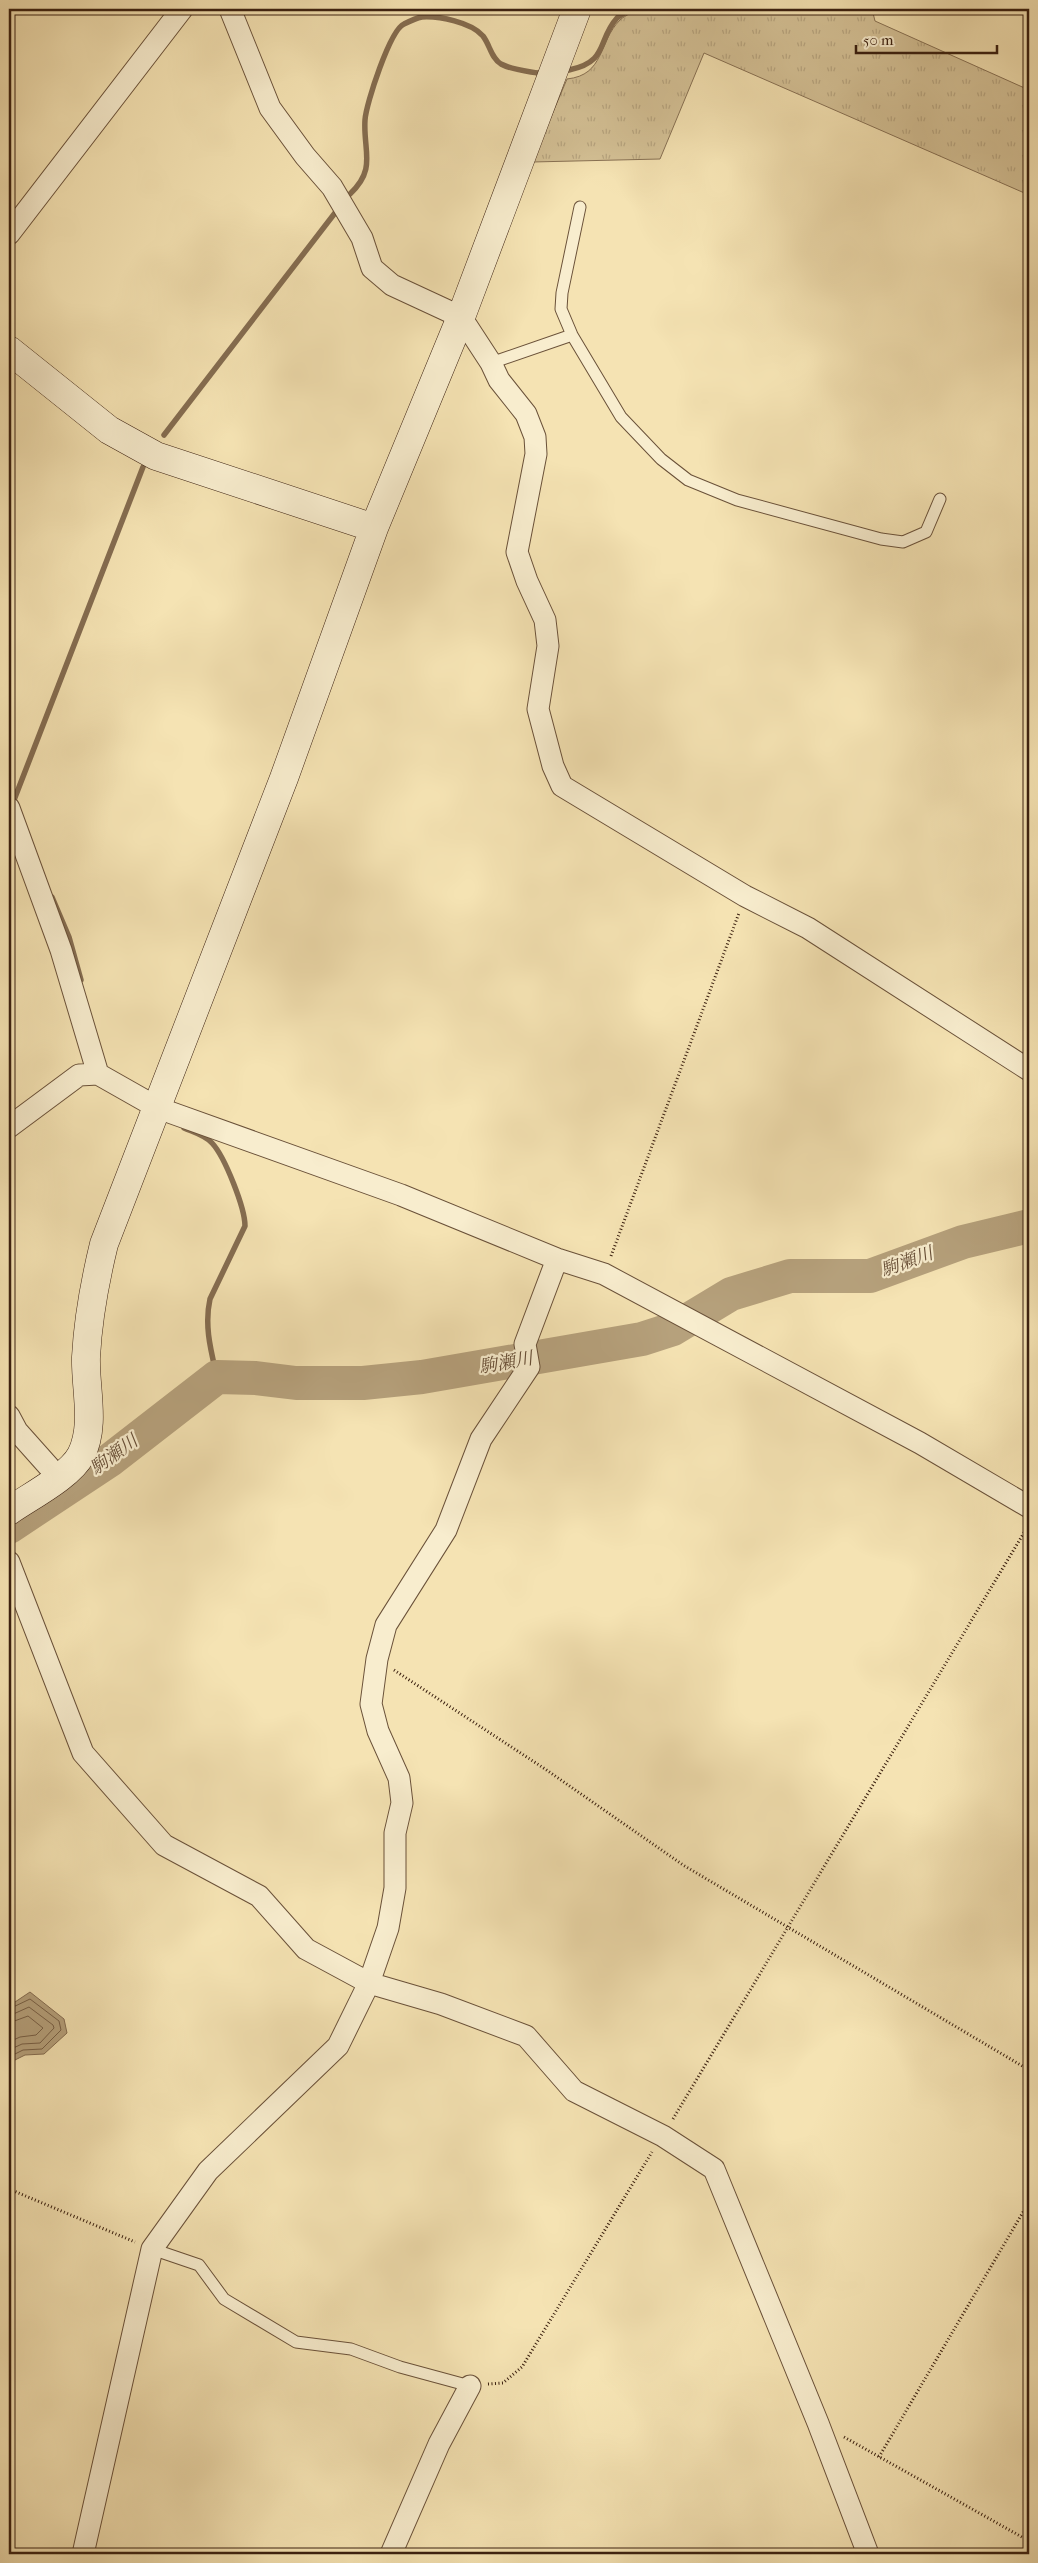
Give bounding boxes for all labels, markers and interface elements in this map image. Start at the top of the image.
scale bar [856,22,997,54]
text: 50 m [863,31,894,49]
water label: 駒瀬川 [878,1242,938,1281]
water label: 駒瀬川 [478,1348,536,1378]
water label: 駒瀬川 [86,1429,144,1479]

